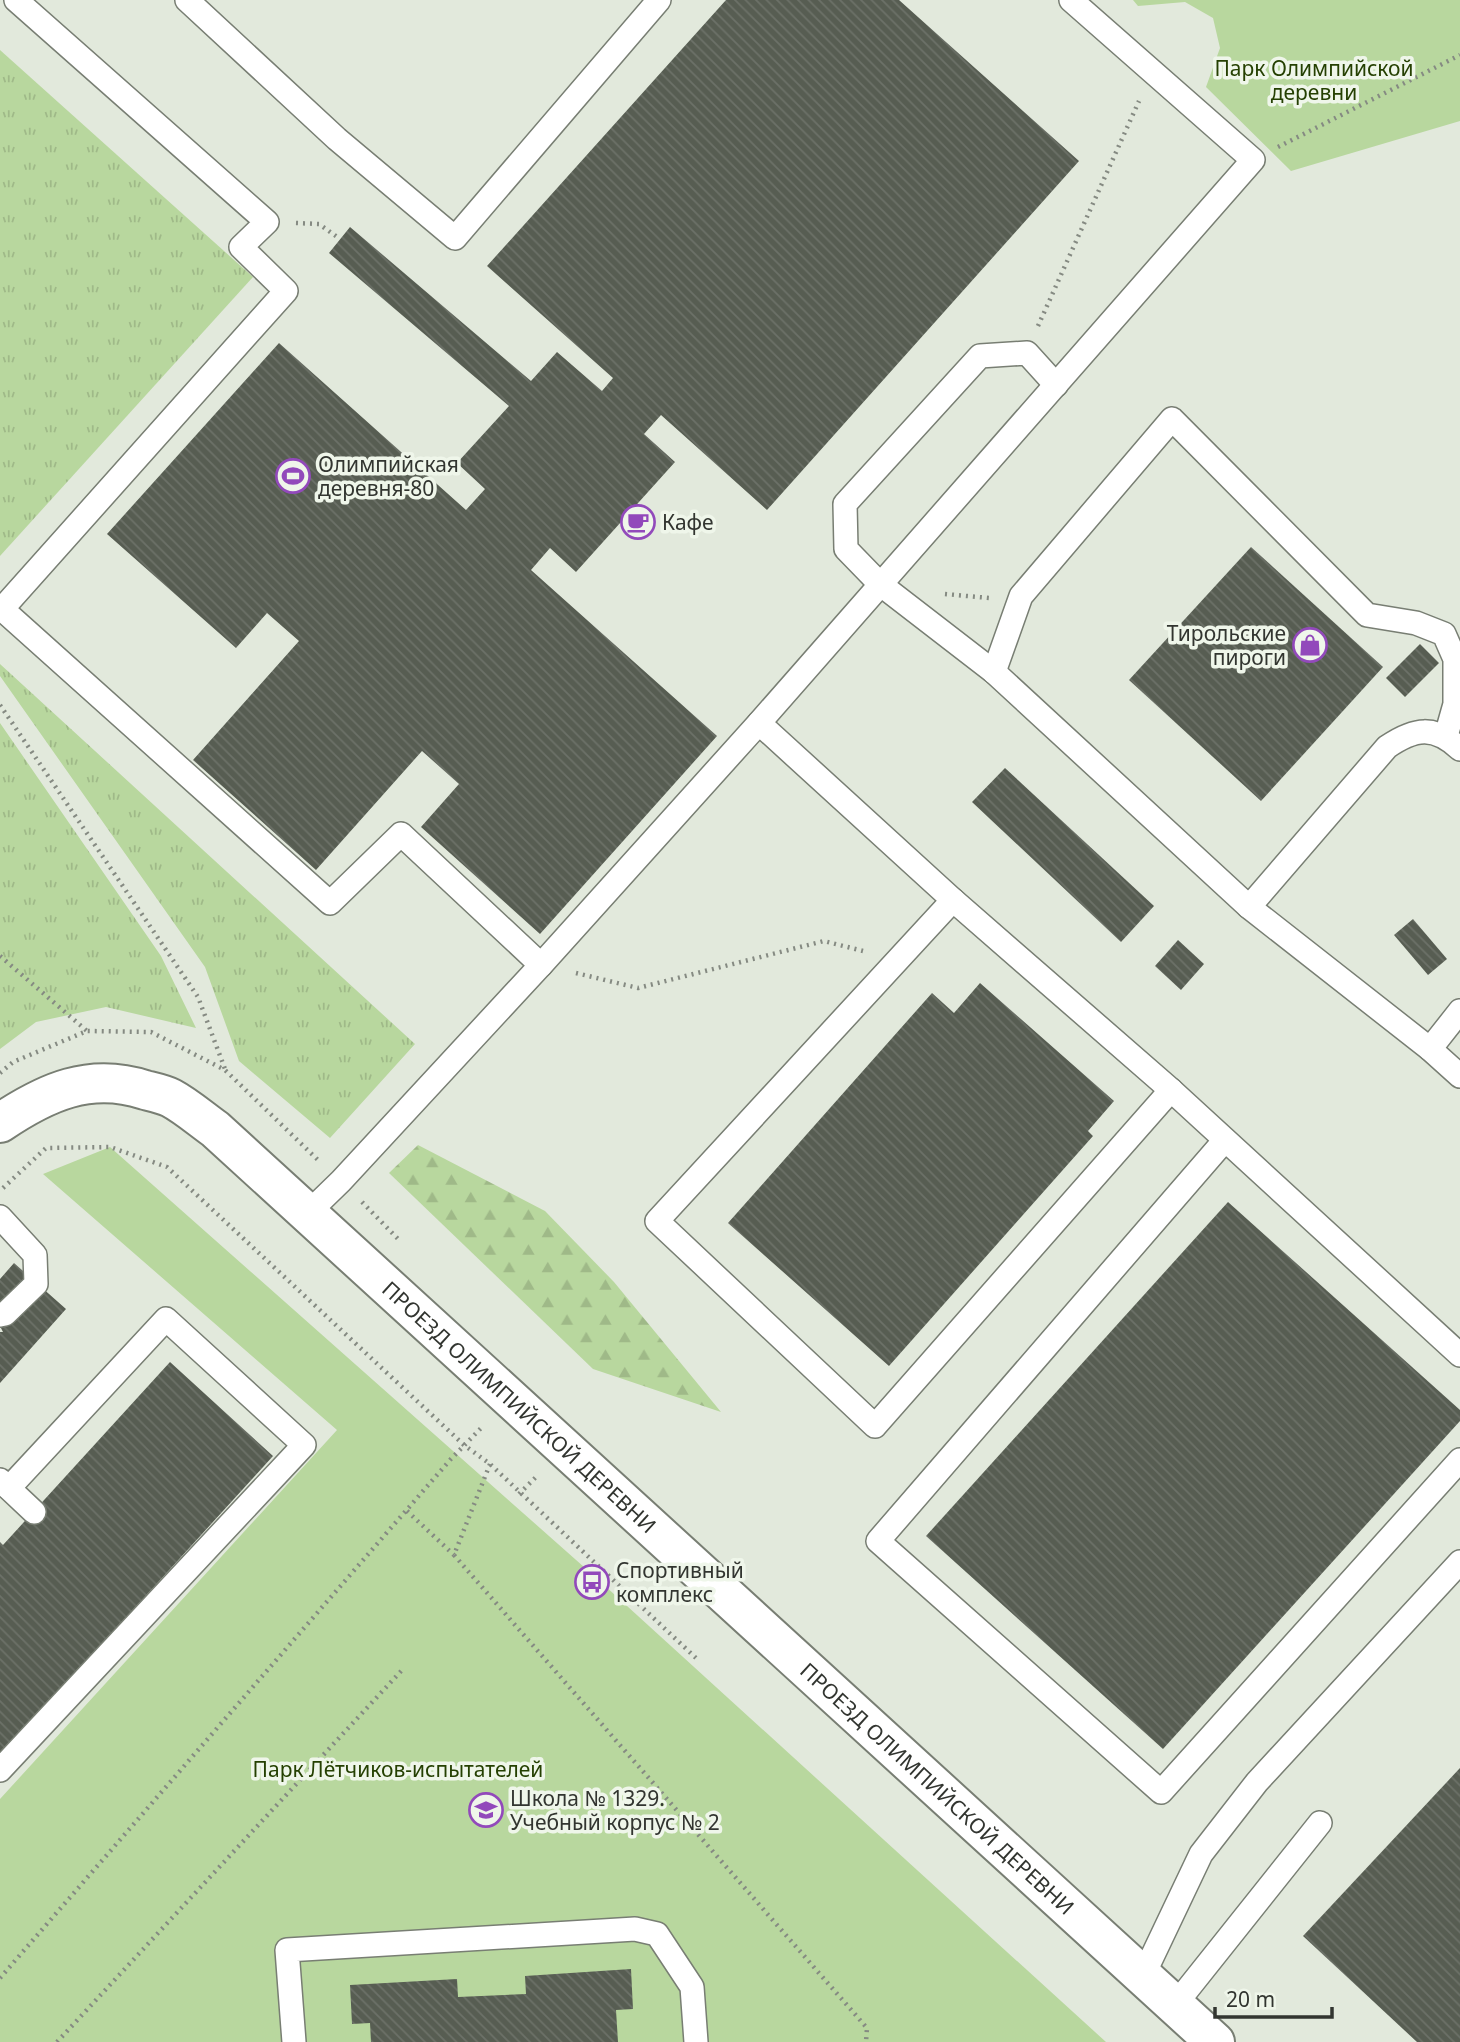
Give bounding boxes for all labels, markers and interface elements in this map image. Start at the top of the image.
park label: Парк Олимпийской деревни [1214,54,1414,106]
place label: Олимпийская деревня-80 [318,450,459,502]
sports icon: Олимпийская деревня-80 [274,457,312,495]
cafe icon: Кафе [619,503,657,541]
place label: Кафе [662,508,714,536]
place label: Тирольские пироги [1167,619,1286,671]
shop icon: Тирольские пироги [1291,626,1329,664]
street label: ПРОЕЗД ОЛИМПИЙСКОЙ ДЕРЕВНИ [376,1275,662,1539]
place label: Спортивный комплекс [616,1556,744,1608]
bus stop icon: Спортивный комплекс [573,1563,611,1601]
street label: ПРОЕЗД ОЛИМПИЙСКОЙ ДЕРЕВНИ [794,1656,1080,1921]
park label: Парк Лётчиков-испытателей [253,1755,543,1783]
place label: Школа № 1329. Учебный корпус № 2 [510,1784,720,1836]
school or university icon: Школа № 1329. Учебный корпус № 2 [467,1791,505,1829]
scale bar [1215,1976,1332,2020]
text: 20 m [1226,1985,1275,2013]

